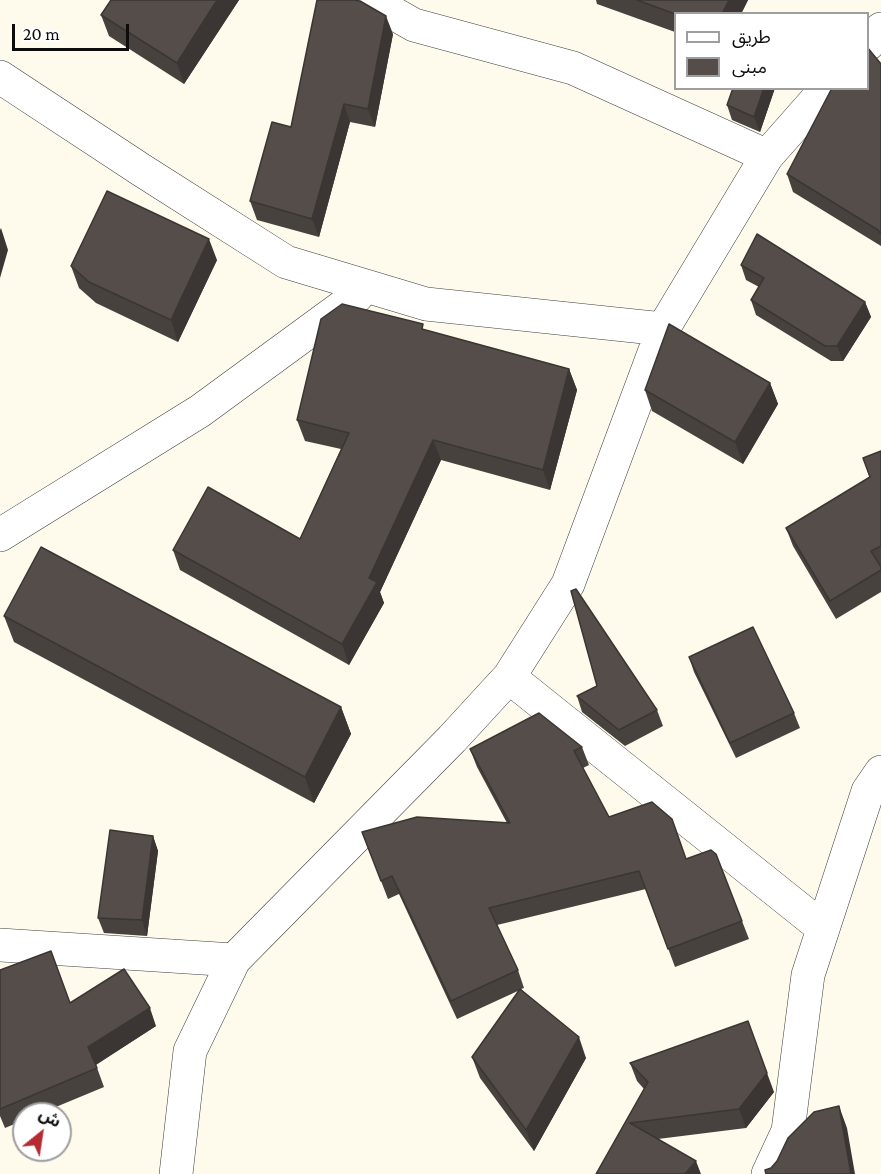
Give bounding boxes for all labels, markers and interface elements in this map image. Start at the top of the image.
scale bar [15,12,132,50]
legend [674,12,869,90]
text: 20 m [23,24,60,44]
text: طريق [732,27,771,47]
text: مبنى [732,57,767,77]
north arrow [12,1102,72,1162]
text: ش [37,1105,64,1131]

